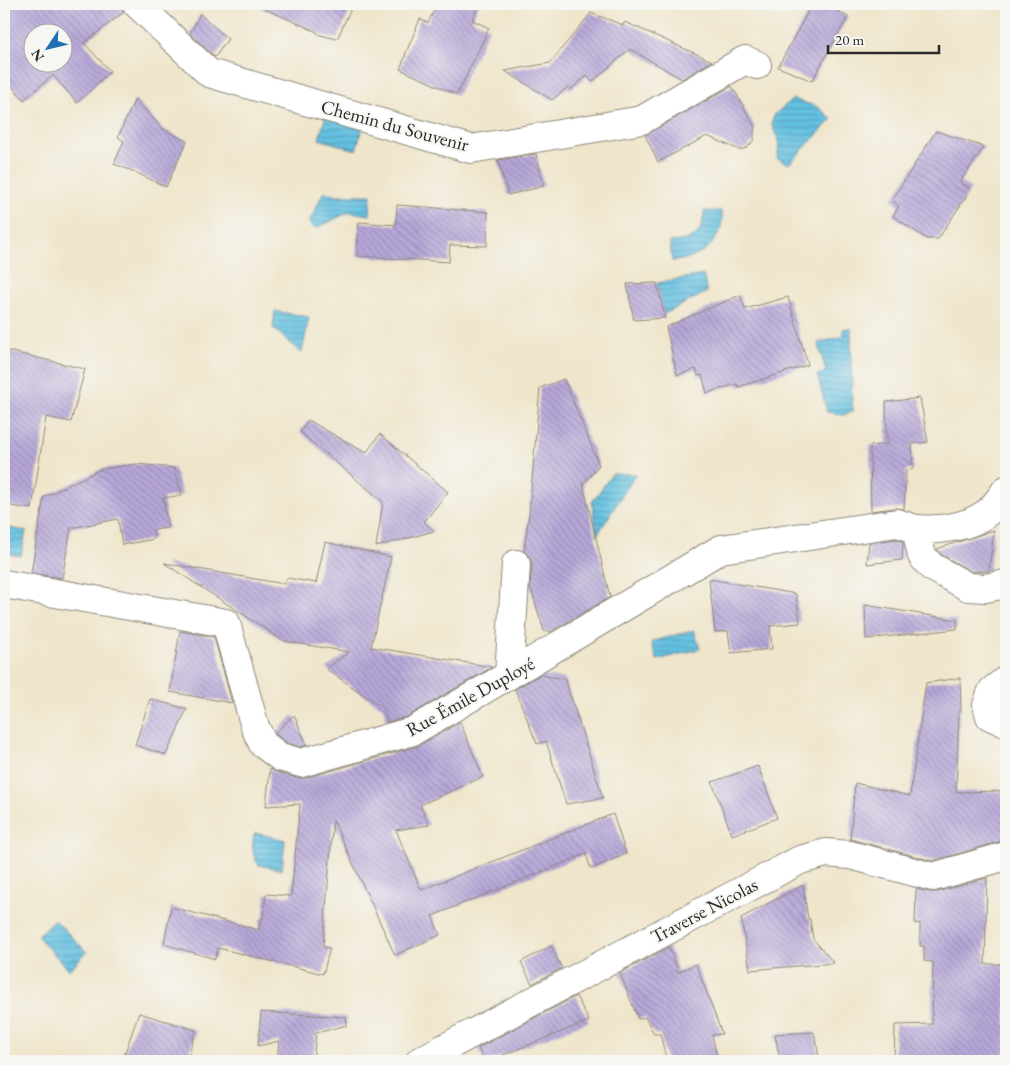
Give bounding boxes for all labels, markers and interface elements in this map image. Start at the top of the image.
north arrow [22,22,72,72]
scale bar [828,22,939,54]
text: 20 m [835,30,864,49]
text: N [26,45,48,65]
street label: Chemin du Souvenir [318,94,472,157]
street label: Rue Émile Duployé [401,651,539,742]
street label: Traverse Nicolas [646,872,762,949]

